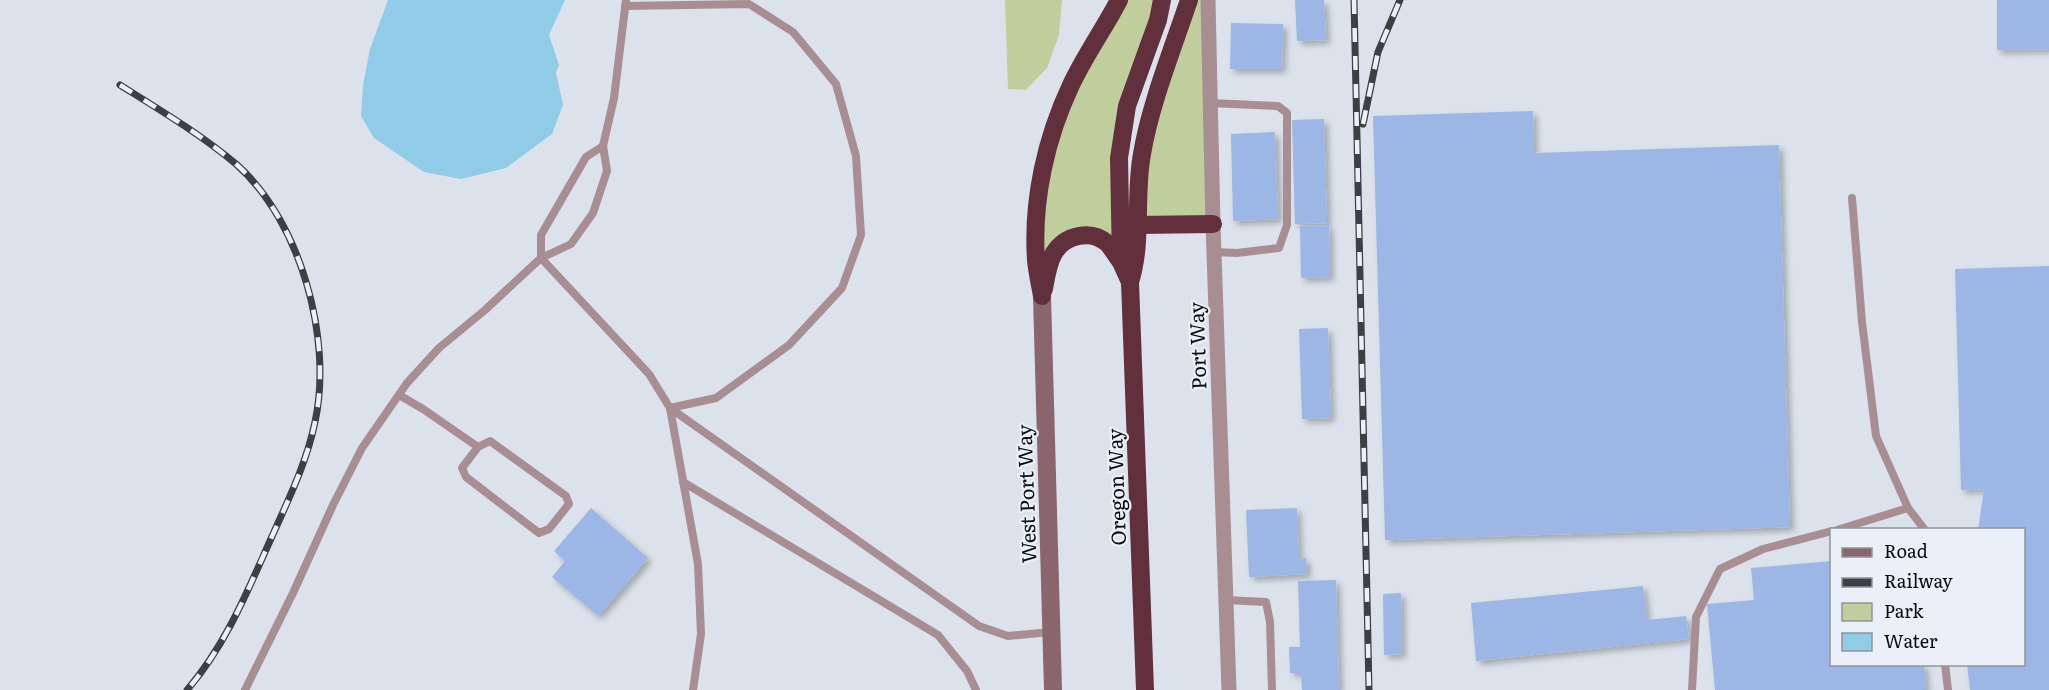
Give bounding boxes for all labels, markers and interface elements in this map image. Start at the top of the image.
street label: Port Way [1179,301,1213,390]
street label: West Port Way [1008,424,1042,564]
street label: Oregon Way [1098,427,1132,546]
legend [1830,528,2025,666]
text: Road [1884,537,1928,564]
text: Railway [1884,567,1953,594]
text: Park [1884,597,1925,624]
text: Water [1884,627,1938,654]

